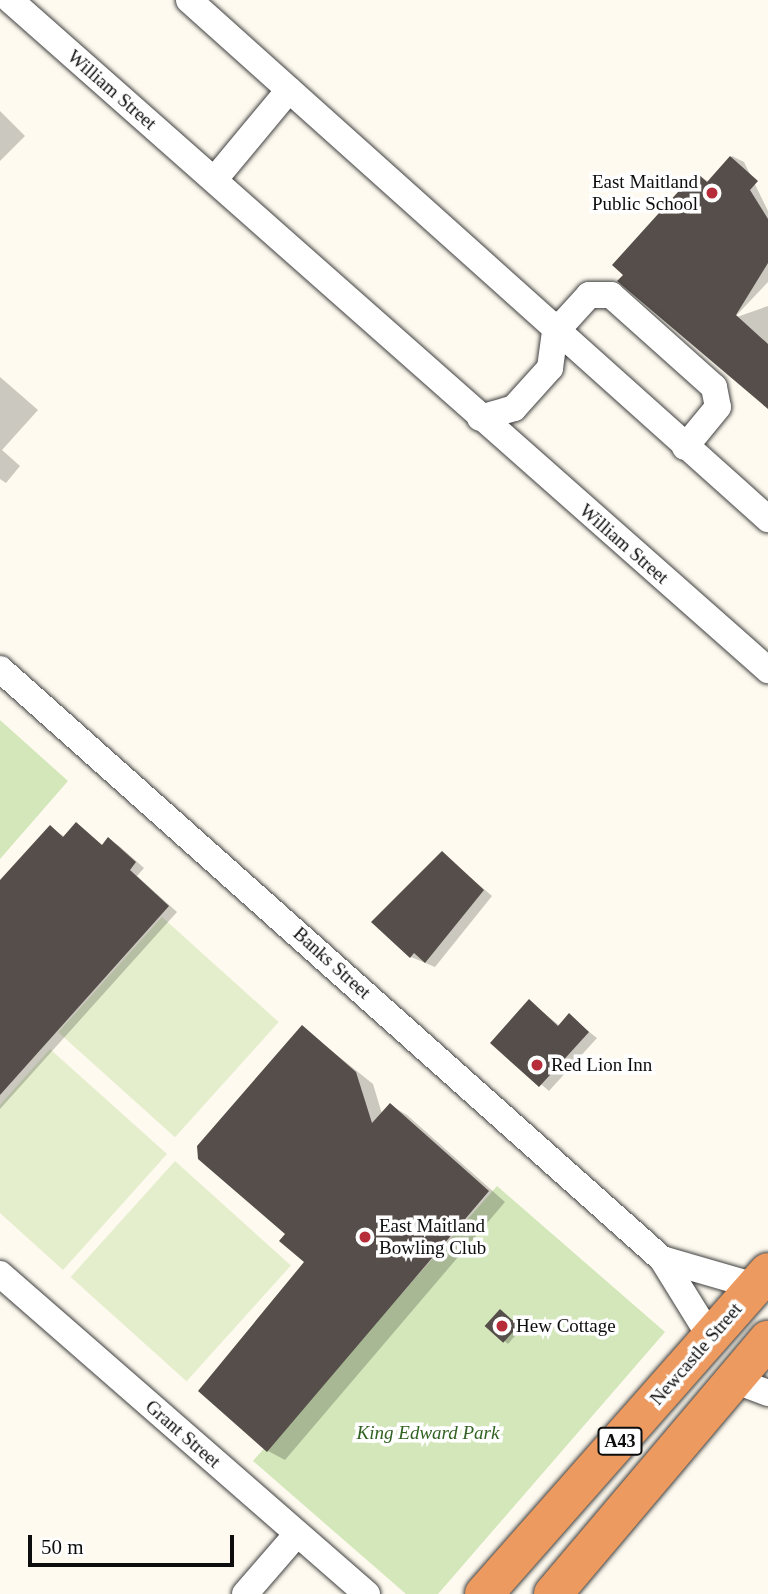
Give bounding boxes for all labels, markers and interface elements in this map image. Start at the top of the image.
street label: William Street [63,45,161,135]
place label: East Maitland Public School [592,171,698,215]
marker: East Maitland Public School [704,185,720,201]
street label: William Street [575,499,673,589]
street label: Banks Street [288,922,376,1004]
place label: Red Lion Inn [551,1054,652,1076]
marker: Red Lion Inn [529,1057,545,1073]
place label: East Maitland Bowling Club [379,1215,486,1259]
marker: East Maitland Bowling Club [357,1229,373,1245]
street label: Newcastle Street [645,1298,747,1410]
place label: Hew Cottage [516,1315,616,1337]
marker: Hew Cottage [494,1318,510,1334]
street label: Grant Street [141,1395,225,1473]
park label: King Edward Park [357,1422,499,1444]
road number: A43 [597,1426,643,1456]
scale bar [32,1520,238,1564]
text: 50 m [41,1535,84,1559]

